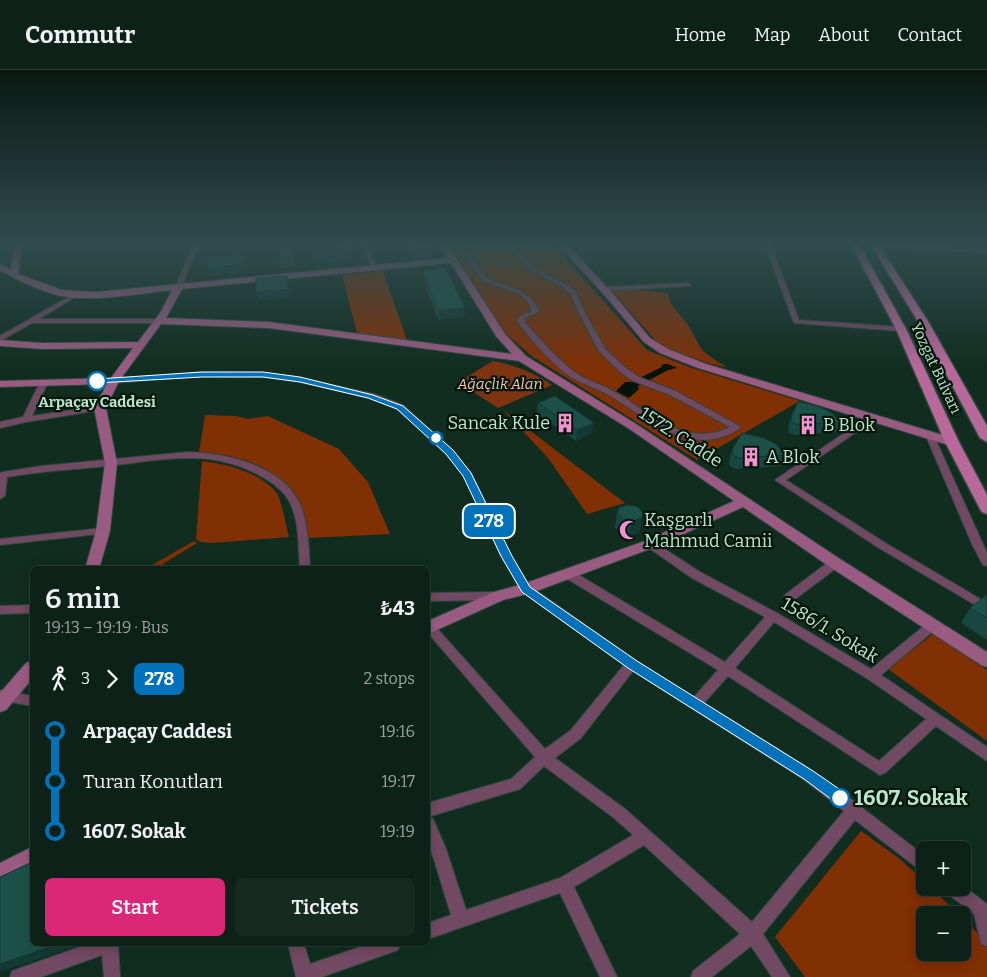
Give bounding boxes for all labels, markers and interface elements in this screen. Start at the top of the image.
text: Commutr [25,21,135,49]
text: Home [675,24,726,46]
text: Map [754,24,790,46]
text: About [818,24,869,46]
text: Contact [897,24,962,46]
street label: Yozgat Bulvarı [907,319,965,417]
marker: Arpaçay Caddesi [87,371,107,391]
park label: Ağaçlık Alan [456,375,543,393]
place label: Arpaçay Caddesi [38,393,156,411]
street label: 1572. Cadde [635,402,727,472]
place label: Sancak Kule [447,412,550,434]
building icon: Sancak Kule [554,412,576,434]
building icon: B Blok [797,414,819,436]
place label: B Blok [823,414,876,436]
unlabelled marker [429,431,443,445]
building icon: A Blok [740,446,762,468]
place label: A Blok [766,446,820,468]
line badge: 278 [460,505,518,537]
place label: Kaşgarlı Mahmud Camii [644,509,772,552]
text: 278 [474,510,504,532]
mosque icon: Kaşgarlı Mahmud Camii [618,519,640,541]
text: 6 min [45,582,120,615]
street label: 1586/1. Sokak [777,592,883,668]
text: ₺43 [380,597,415,620]
text: 19:13 – 19:19 · Bus [45,618,169,637]
icon: walk [45,665,73,693]
icon: forward [98,665,126,693]
text: 278 [144,668,174,690]
text: 3 [81,669,90,688]
text: 2 stops [363,669,415,688]
text: Arpaçay Caddesi [83,720,232,743]
text: 19:16 [380,722,415,741]
text: Turan Konutları [83,770,223,793]
text: 19:17 [381,772,415,791]
place label: 1607. Sokak [854,785,968,811]
marker: 1607. Sokak [830,788,850,808]
text: 1607. Sokak [83,820,186,843]
text: 19:19 [380,822,415,841]
map controls [916,841,971,961]
button: + [916,841,971,896]
button: Start [45,878,225,936]
button: Tickets [235,878,415,936]
button: − [916,906,971,961]

